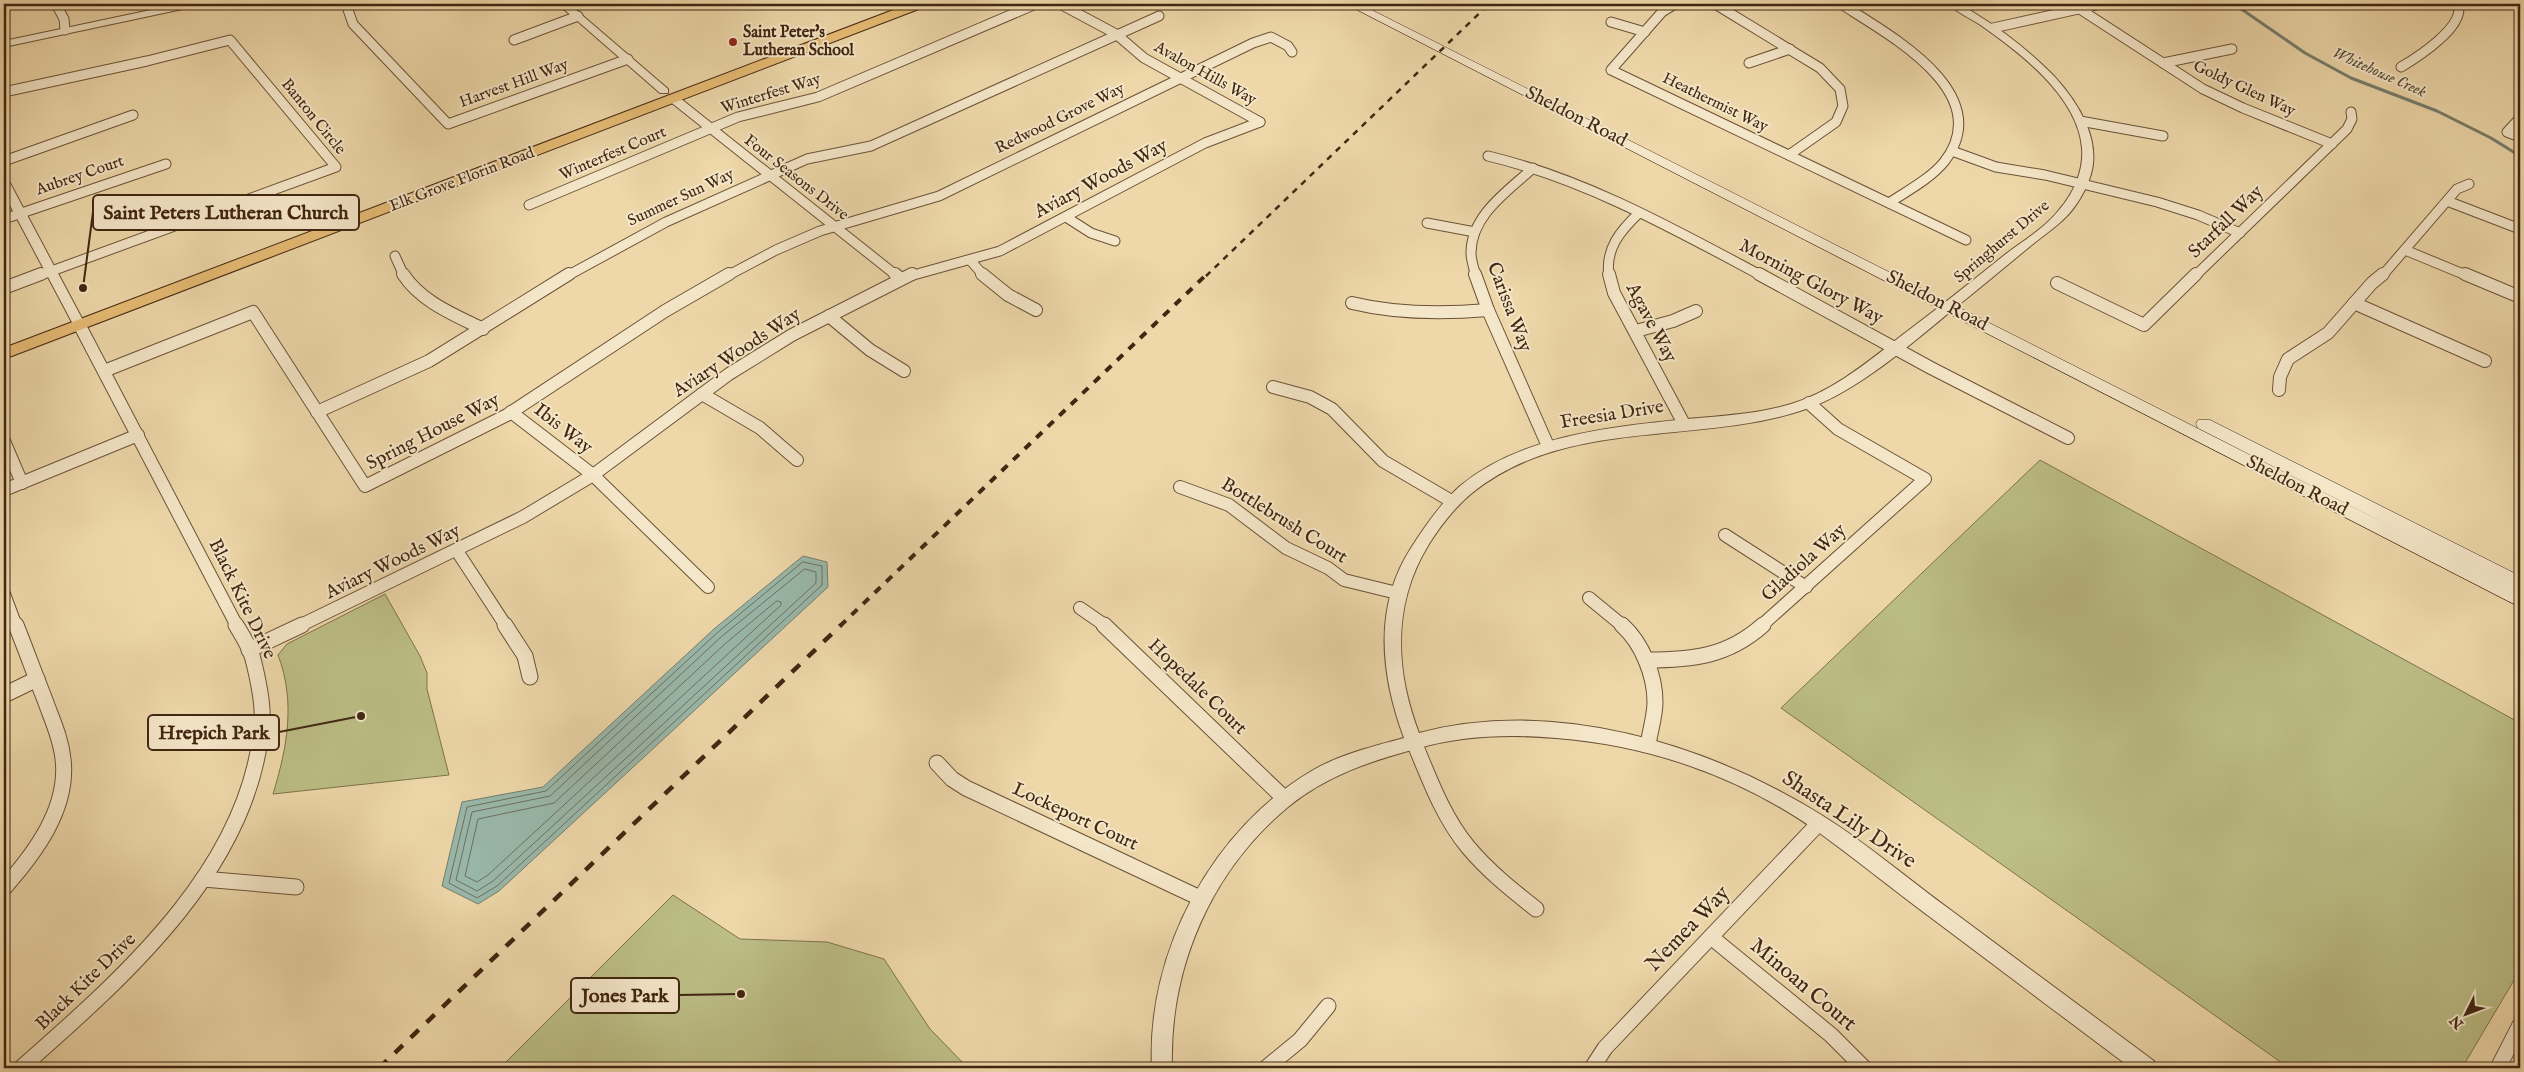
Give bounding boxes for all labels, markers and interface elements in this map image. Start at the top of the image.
place label: Saint Peter's Lutheran School [743,23,854,61]
marker: Saint Peter's Lutheran School [727,36,739,48]
street label: Avalon Hills Way [1149,37,1260,110]
water label: Whitehouse Creek [2329,43,2429,103]
street label: Harvest Hill Way [457,55,571,113]
street label: Goldy Glen Way [2190,57,2299,122]
street label: Winterfest Way [719,69,823,119]
street label: Heathermist Way [1659,69,1771,137]
street label: Banton Circle [276,75,350,159]
street label: Redwood Grove Way [992,79,1128,159]
street label: Sheldon Road [1521,81,1632,153]
street label: Winterfest Court [557,122,670,185]
street label: Four Seasons Drive [739,131,853,225]
street label: Aviary Woods Way [1029,133,1172,225]
street label: Elk Grove Florin Road [387,143,538,217]
street label: Aubrey Court [32,151,127,201]
street label: Summer Sun Way [625,165,738,231]
street label: Starfall Way [2183,180,2269,264]
callout: Saint Peters Lutheran Church [93,195,359,230]
street label: Springhurst Drive [1950,196,2054,288]
text: Saint Peters Lutheran Church [103,201,349,226]
street label: Morning Glory Way [1735,234,1888,330]
street label: Carissa Way [1481,259,1537,356]
street label: Sheldon Road [1882,265,1993,337]
street label: Agave Way [1620,278,1682,367]
street label: Aviary Woods Way [668,302,806,404]
street label: Spring House Way [362,388,504,476]
street label: Freesia Drive [1558,395,1666,435]
street label: Ibis Way [529,398,598,460]
street label: Sheldon Road [2242,450,2353,522]
street label: Bottlebrush Court [1216,472,1352,570]
street label: Gladiola Way [1757,518,1852,607]
street label: Aviary Woods Way [321,519,465,606]
street label: Black Kite Drive [203,535,282,663]
street label: Hopedale Court [1142,634,1252,741]
callout: Hrepich Park [148,715,279,750]
text: Hrepich Park [158,721,271,746]
street label: Shasta Lily Drive [1776,765,1922,875]
street label: Lockeport Court [1008,777,1142,857]
street label: Nemea Way [1640,880,1736,978]
street label: Black Kite Drive [31,928,142,1036]
street label: Minoan Court [1744,932,1862,1038]
callout: Jones Park [571,978,679,1013]
text: Jones Park [578,984,670,1009]
north arrow [2442,990,2492,1040]
text: N [2446,1012,2468,1033]

